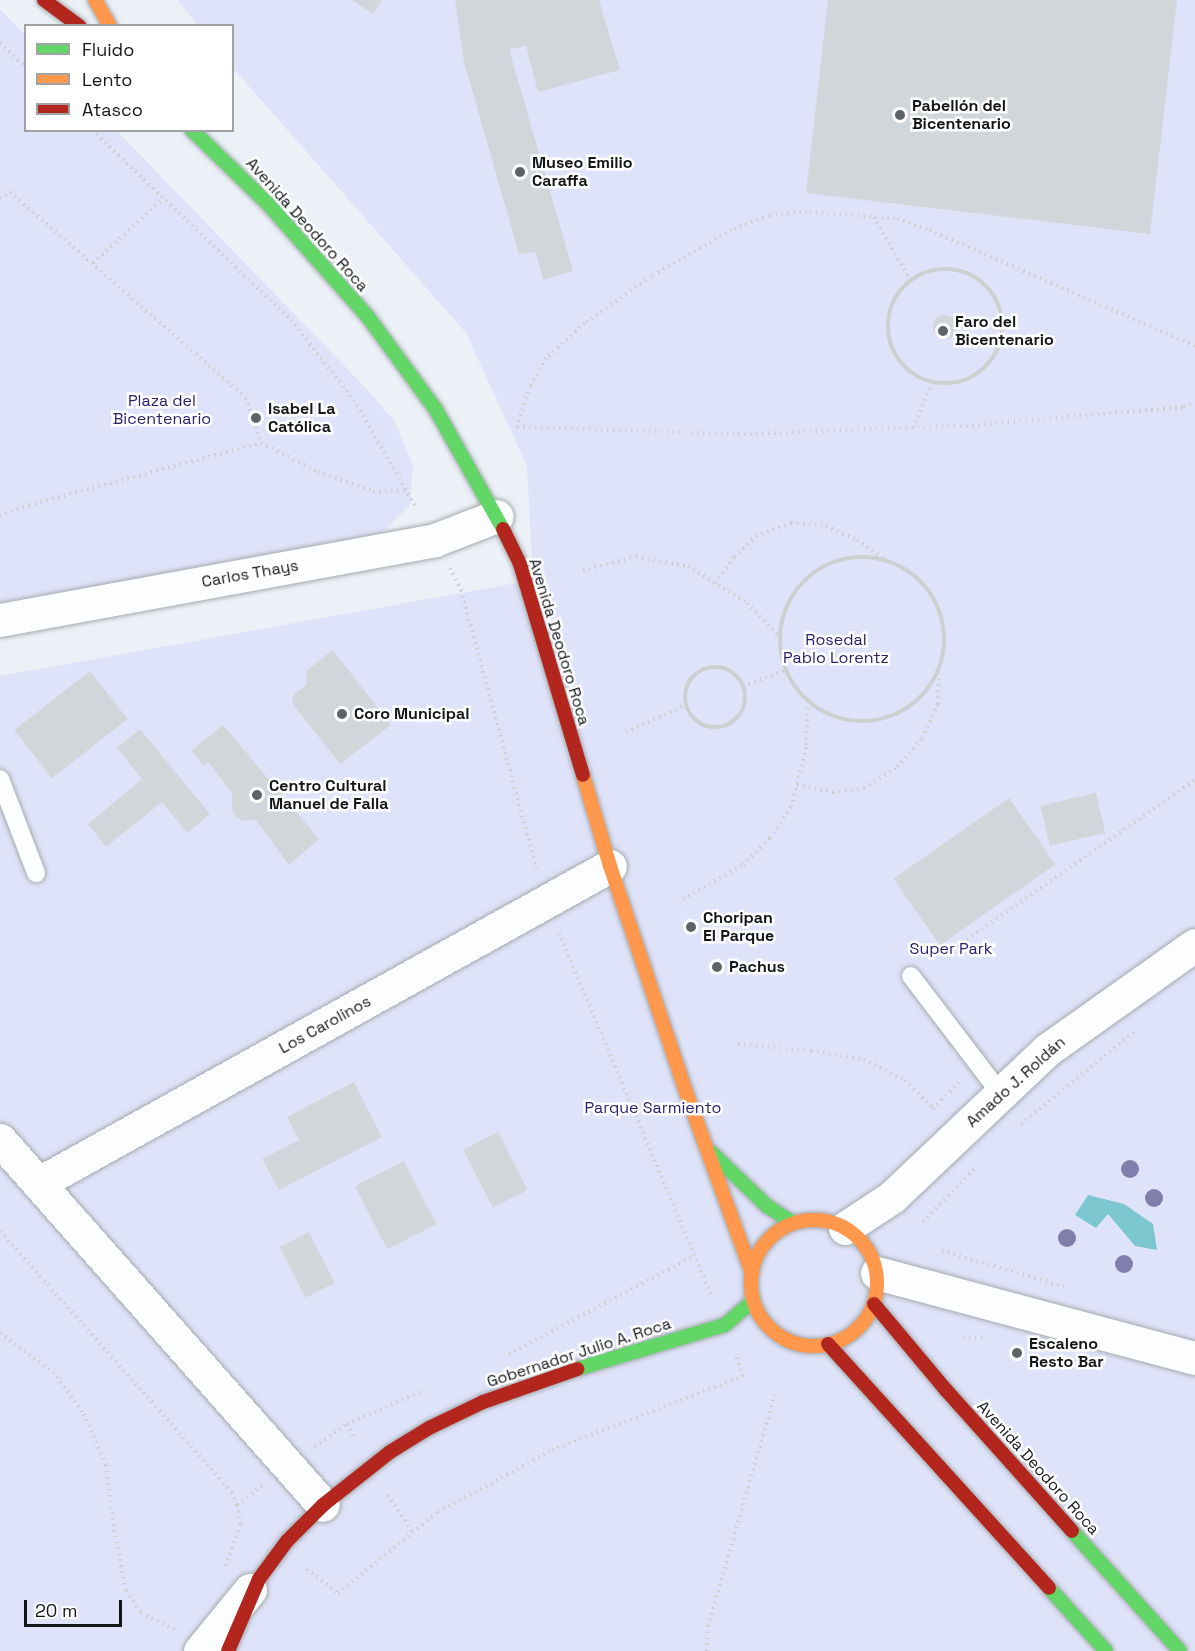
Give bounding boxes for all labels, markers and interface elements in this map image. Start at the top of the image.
legend [24,24,234,132]
text: Fluido [82,38,134,61]
text: Lento [82,68,132,91]
place label: Pabellón del Bicentenario [912,96,1011,134]
text: Atasco [82,98,143,121]
marker: Pabellón del Bicentenario [893,108,907,122]
place label: Museo Emilio Caraffa [532,153,633,191]
street label: Avenida Deodoro Roca [242,154,372,296]
marker: Museo Emilio Caraffa [513,165,527,179]
place label: Faro del Bicentenario [955,312,1054,350]
marker: Faro del Bicentenario [936,324,950,338]
park label: Plaza del Bicentenario [113,391,211,429]
place label: Isabel La Católica [268,399,335,437]
marker: Isabel La Católica [249,411,263,425]
street label: Carlos Thays [200,556,300,592]
street label: Avenida Deodoro Roca [524,556,594,728]
park label: Rosedal Pablo Lorentz [783,630,889,668]
place label: Coro Municipal [354,704,469,724]
marker: Coro Municipal [335,707,349,721]
place label: Centro Cultural Manuel de Falla [269,776,388,814]
marker: Centro Cultural Manuel de Falla [250,788,264,802]
place label: Choripan El Parque [703,908,774,946]
marker: Choripan El Parque [684,920,698,934]
park label: Super Park [910,939,992,959]
place label: Pachus [729,957,785,977]
marker: Pachus [710,960,724,974]
street label: Los Carolinos [276,992,374,1058]
street label: Amado J. Roldán [962,1032,1070,1132]
park label: Parque Sarmiento [585,1098,721,1118]
street label: Gobernador Julio A. Roca [484,1314,674,1392]
place label: Escaleno Resto Bar [1029,1334,1104,1372]
marker: Escaleno Resto Bar [1010,1346,1024,1360]
street label: Avenida Deodoro Roca [973,1397,1103,1539]
scale bar [27,1588,124,1626]
text: 20 m [35,1599,78,1622]

